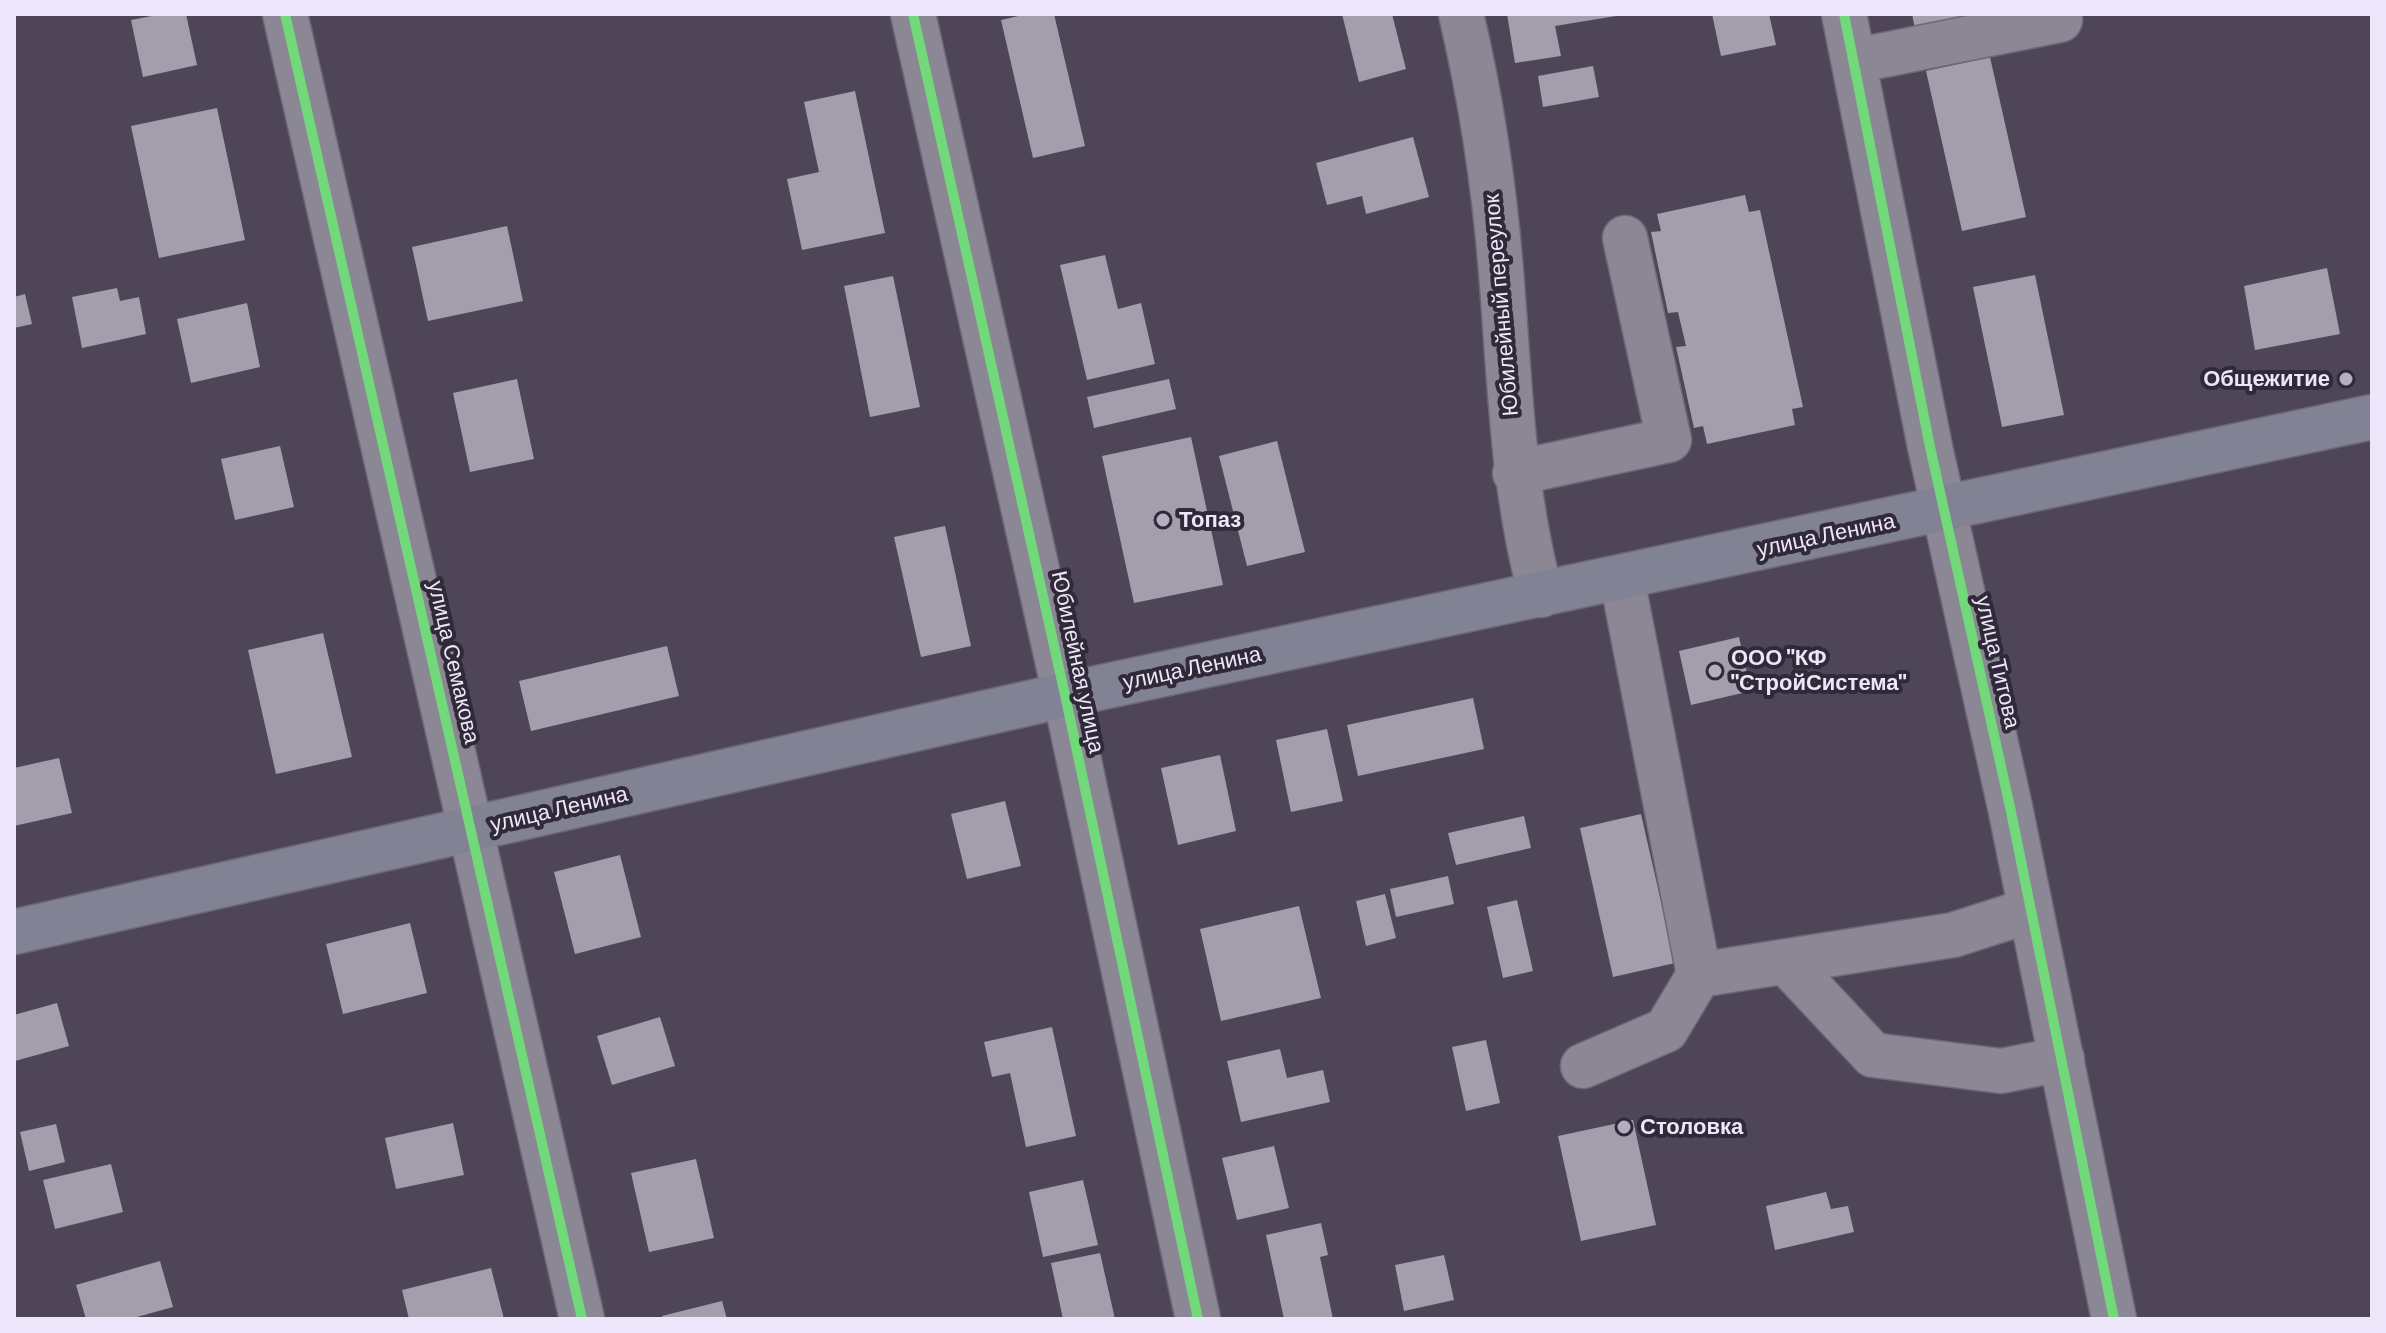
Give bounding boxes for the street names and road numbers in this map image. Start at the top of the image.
street label: Юбилейный переулок [1478,193,1524,417]
street label: улица Ленина [1755,507,1897,563]
street label: Юбилейная улица [1046,568,1110,756]
street label: улица Семакова [422,578,486,746]
street label: улица Титова [1970,593,2026,731]
street label: улица Ленина [1121,640,1263,696]
street label: улица Ленина [488,780,630,838]

